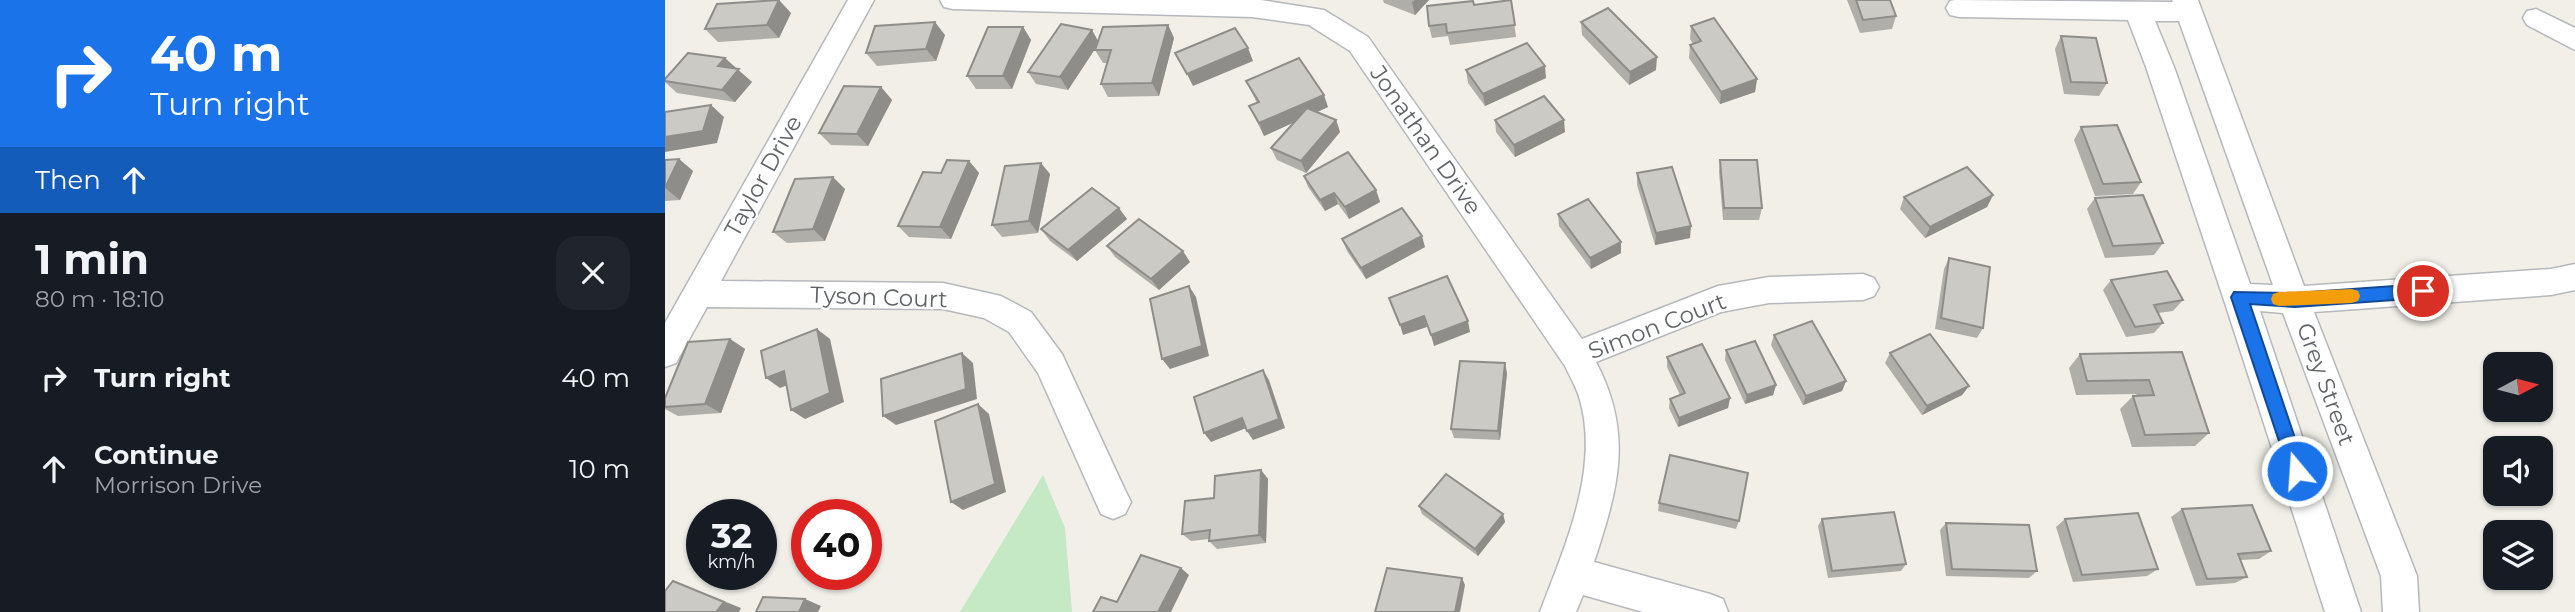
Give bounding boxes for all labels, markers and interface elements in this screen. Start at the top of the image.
text: 40 m [150,24,282,83]
icon: right [35,28,126,119]
street label: Jonathan Drive [1364,59,1488,220]
text: Turn right [150,84,310,123]
street label: Taylor Drive [718,111,808,241]
icon: ahead [115,161,153,199]
text: Then [35,164,101,196]
text: 1 min [35,233,149,285]
button: close [556,236,630,310]
pin [2393,261,2453,321]
icon: arrive [2404,272,2442,310]
street label: Tyson Court [810,281,948,313]
text: 80 m · 18:10 [35,285,165,313]
street label: Simon Court [1584,287,1730,365]
street label: Grey Street [2291,319,2361,449]
north arrow [2483,352,2553,422]
map controls [2483,352,2553,590]
icon: right [35,359,73,397]
text: Turn right [94,362,230,394]
text: 40 m [561,362,630,394]
position arrow [2260,434,2334,508]
button: sound [2483,436,2553,506]
text: Continue [94,439,219,471]
icon: ahead [35,450,73,488]
text: 10 m [569,453,630,485]
text: Morrison Drive [94,471,262,499]
speed limit sign: 40 [791,499,882,590]
text: 32 [711,514,752,557]
button: layers [2483,520,2553,590]
text: km/h [707,551,756,573]

